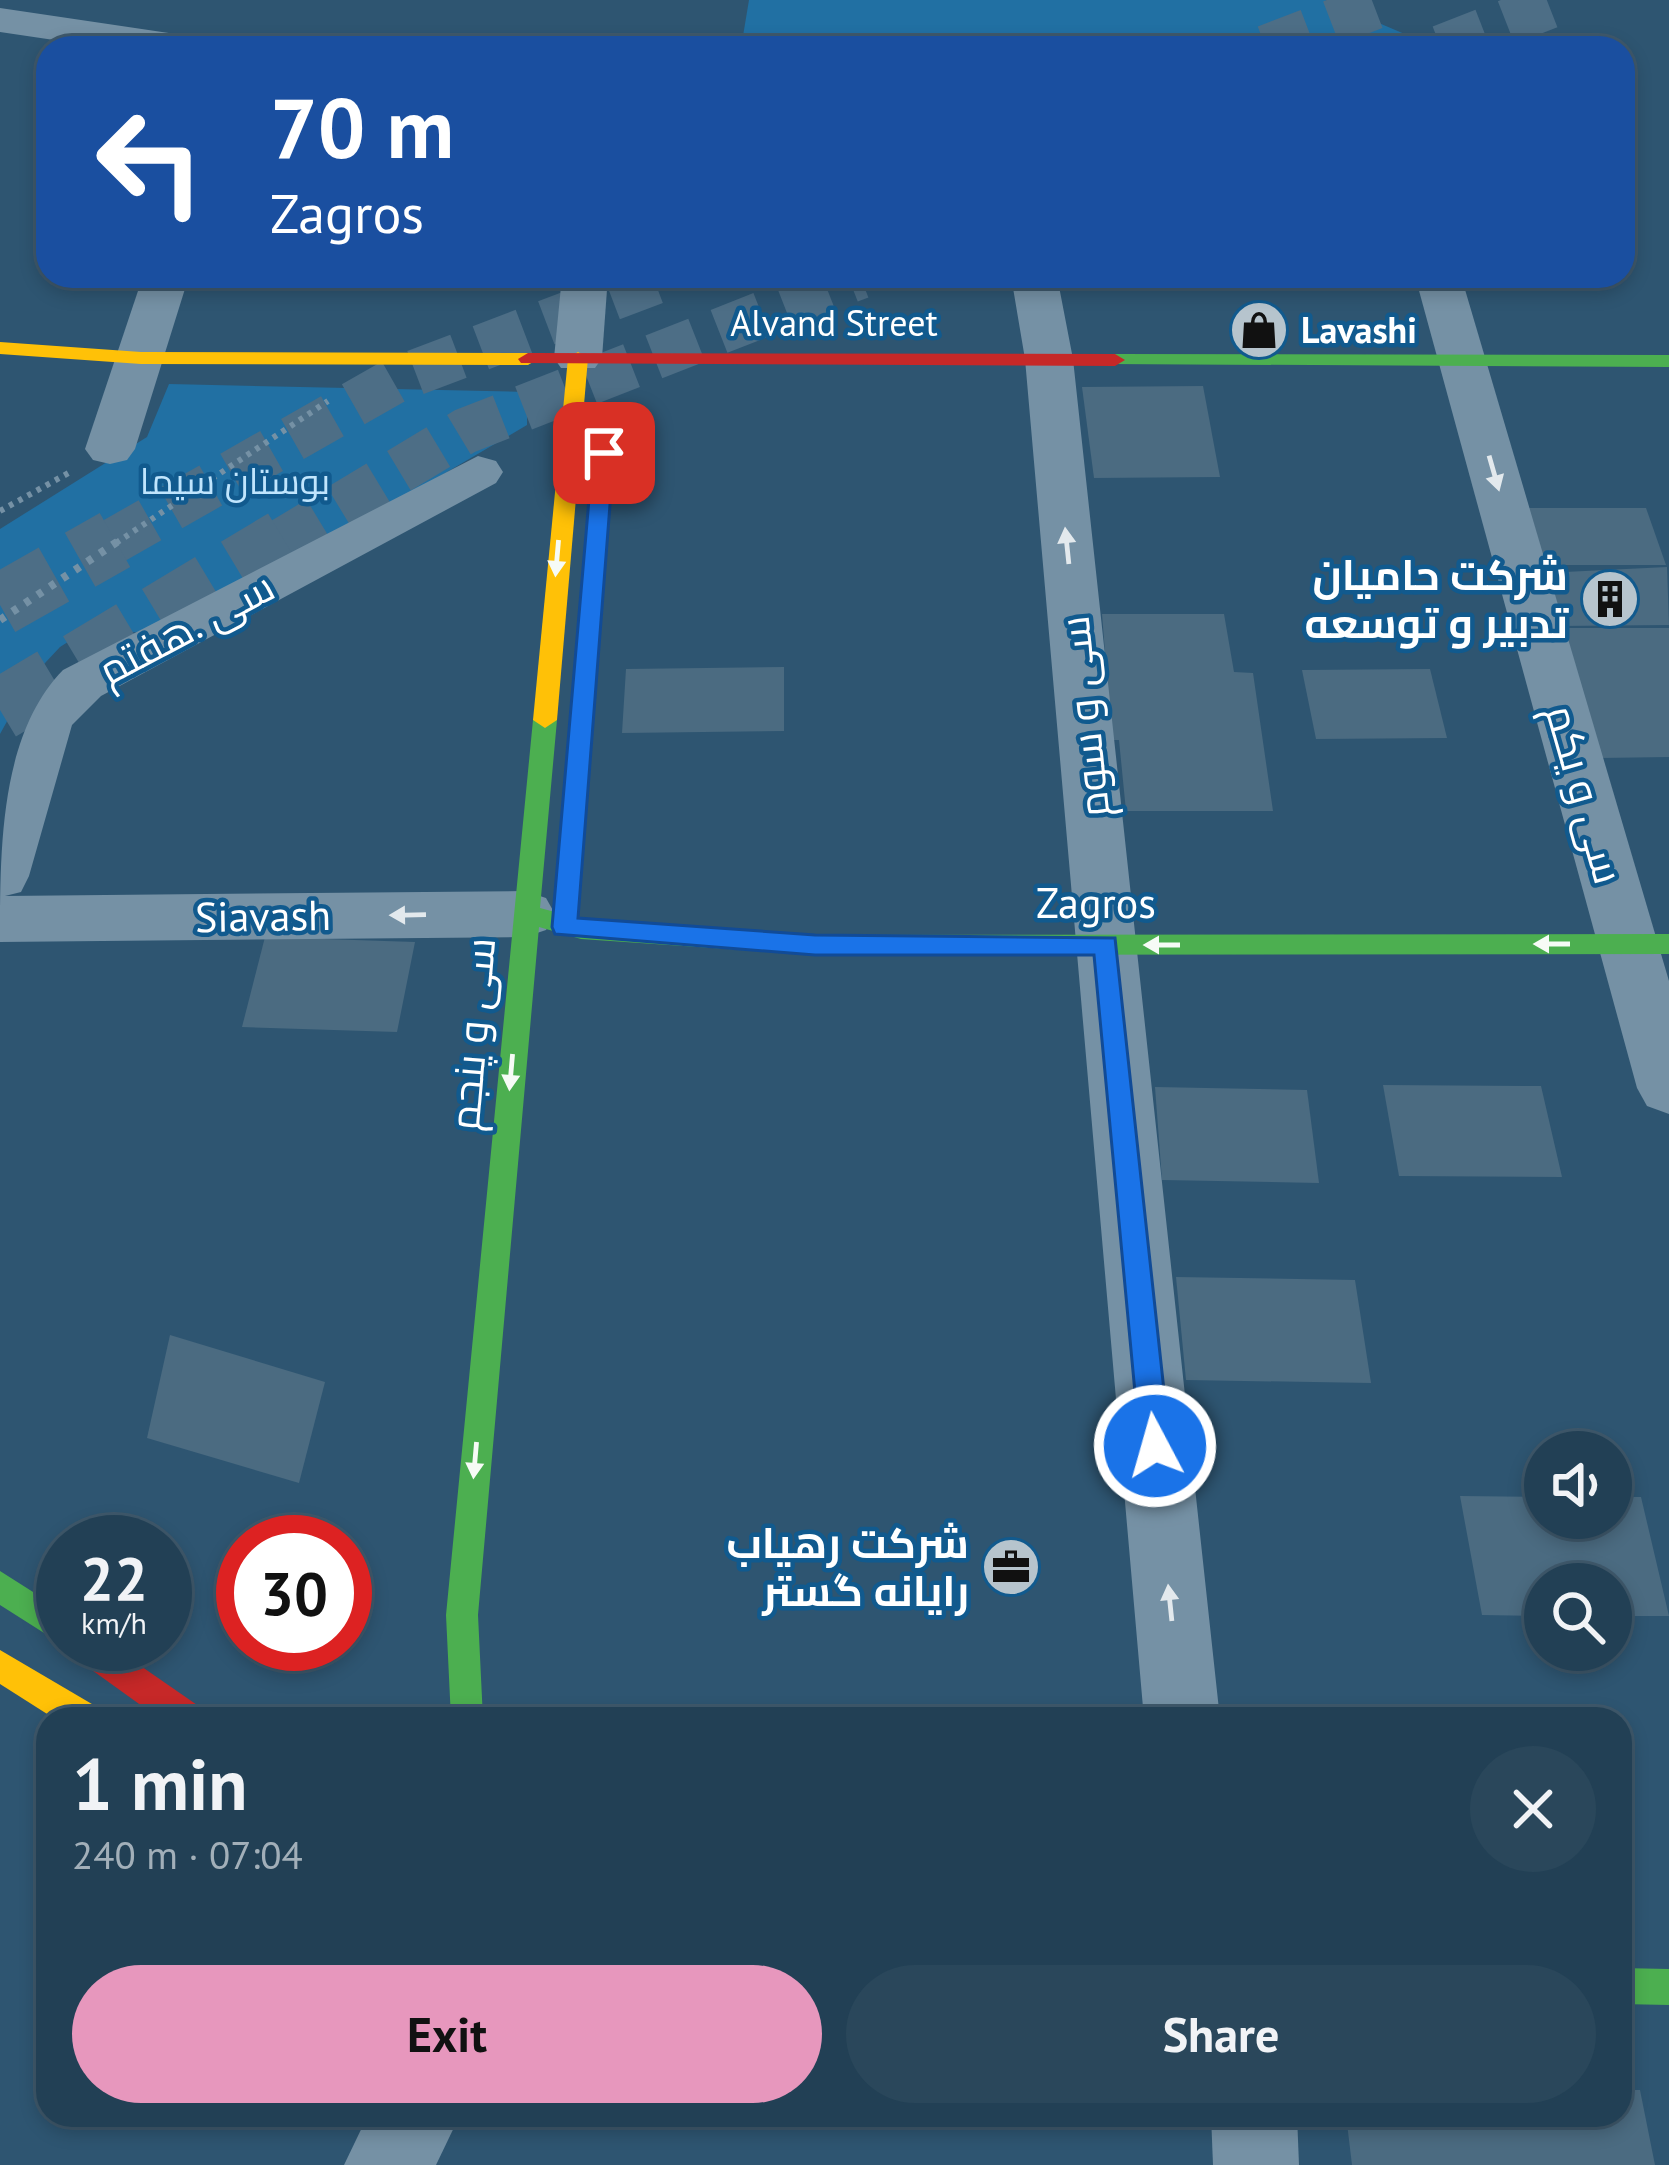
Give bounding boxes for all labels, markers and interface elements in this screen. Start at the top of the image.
text: 70 m [270,72,454,181]
icon: left [72,84,228,240]
text: Zagros [270,178,424,248]
street label: Alvand Street [730,299,938,346]
shop icon: Lavashi [1228,299,1290,361]
place label: Lavashi [1301,306,1417,353]
pin [553,402,655,504]
icon: arrive [571,420,637,486]
one-way arrow [1486,454,1505,491]
park label: بوستان سیما [140,457,330,504]
one-way arrow [1057,527,1076,564]
one-way arrow [548,540,567,577]
place label: شرکت حامیان تدبیر و توسعه [1304,547,1570,650]
street label: سی .هفتم [88,558,284,699]
building icon: شرکت حامیان تدبیر و توسعه [1579,568,1641,630]
street label: سی و سوم [1046,613,1123,821]
street label: سی و یکم [1532,698,1637,890]
street label: Zagros [1036,875,1156,930]
street label: Siavash [194,887,332,944]
one-way arrow [388,905,426,924]
one-way arrow [1532,934,1570,954]
street label: سی و پنجم [436,935,509,1133]
one-way arrow [1142,935,1180,955]
one-way arrow [501,1054,520,1091]
position arrow [1092,1383,1218,1509]
map controls [1524,1431,1632,1671]
button: sound [1524,1431,1632,1539]
one-way arrow [466,1442,485,1479]
speed limit sign: 30 [216,1515,372,1671]
place label: شرکت رهیاب رایانه گستر [726,1515,969,1618]
office icon: شرکت رهیاب رایانه گستر [980,1536,1042,1598]
text: 22 [80,1539,148,1617]
button: search [1524,1563,1632,1671]
one-way arrow [1160,1583,1179,1621]
text: km/h [81,1603,147,1642]
text: 1 min [72,1737,248,1830]
button: close [1470,1746,1596,1872]
text: 240 m · 07:04 [72,1829,303,1880]
button: Exit [72,1965,822,2103]
button: Share [846,1965,1596,2103]

